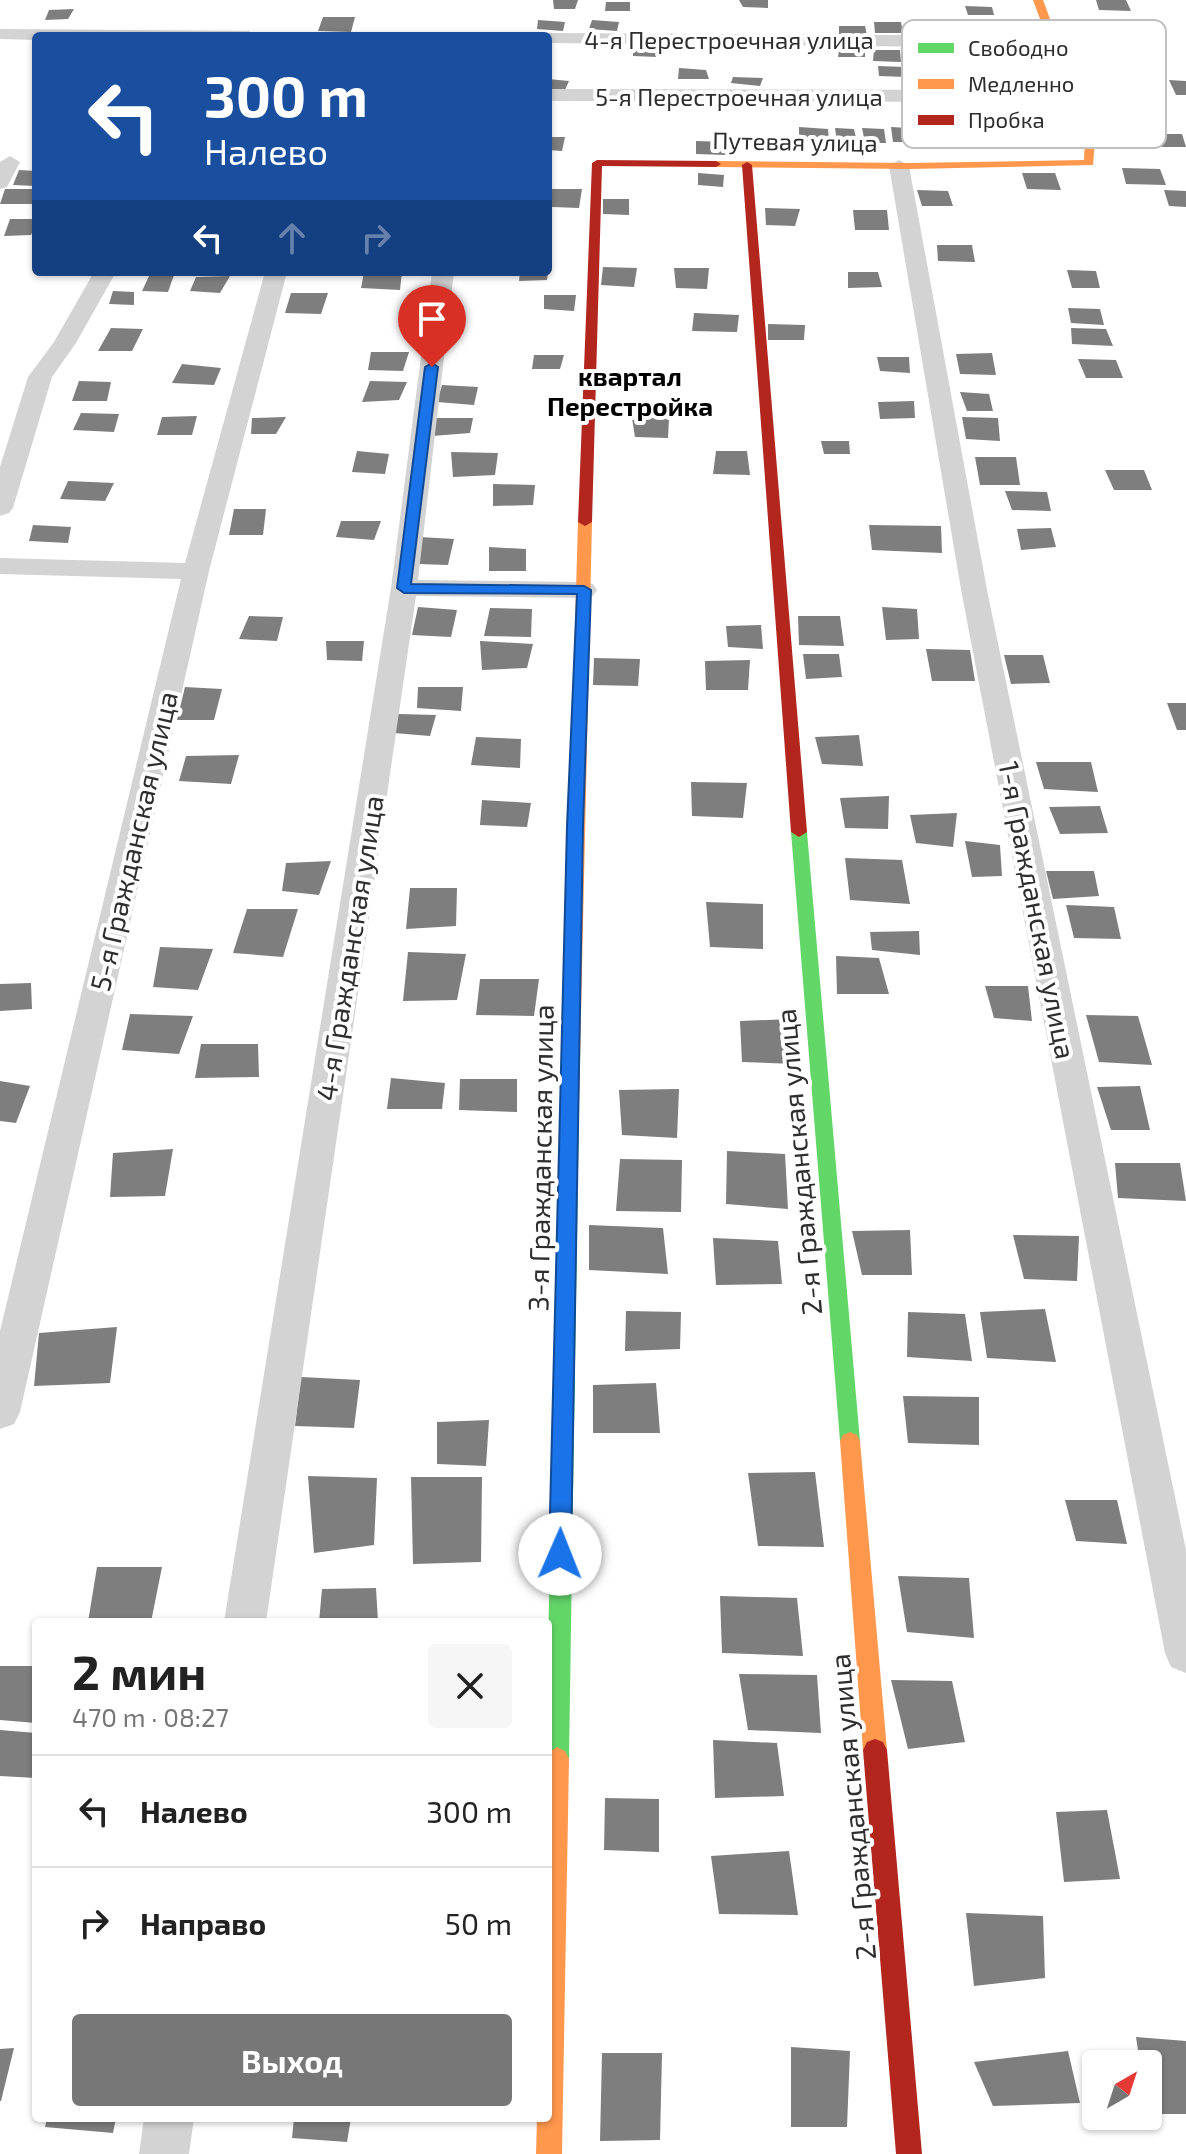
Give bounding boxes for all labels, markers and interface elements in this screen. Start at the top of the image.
legend [902,20,1166,148]
street label: 4-я Перестроечная улица [584,25,874,55]
text: Свободно [968,34,1068,60]
text: 300 m [204,61,368,128]
icon: left [72,64,176,168]
text: Медленно [968,70,1074,96]
street label: 5-я Перестроечная улица [595,82,883,112]
text: Пробка [968,106,1045,132]
street label: Путевая улица [712,125,878,158]
text: Налево [204,129,328,172]
icon: left [186,216,230,260]
icon: ahead [270,216,314,260]
icon: right [354,216,398,260]
pin [398,285,466,367]
icon: arrive [410,297,454,341]
district label: квартал Перестройка [547,360,713,421]
street label: 5-я Гражданская улица [82,688,184,994]
street label: 1-я Гражданская улица [992,758,1084,1062]
street label: 4-я Гражданская улица [308,793,390,1103]
street label: 3-я Гражданская улица [520,1004,560,1312]
street label: 2-я Гражданская улица [768,1007,828,1317]
position arrow [518,1512,602,1596]
text: 2 мин [72,1642,206,1700]
button: close [428,1644,512,1728]
street label: 2-я Гражданская улица [822,1652,882,1962]
text: 470 m · 08:27 [72,1701,229,1732]
icon: left [72,1789,116,1833]
text: Налево [140,1793,248,1829]
text: 300 m [426,1793,512,1829]
icon: right [72,1901,116,1945]
text: Направо [140,1905,266,1941]
text: 50 m [445,1905,512,1941]
button: Выход [72,2014,512,2106]
north arrow [1082,2050,1162,2130]
map controls [1082,2050,1162,2130]

